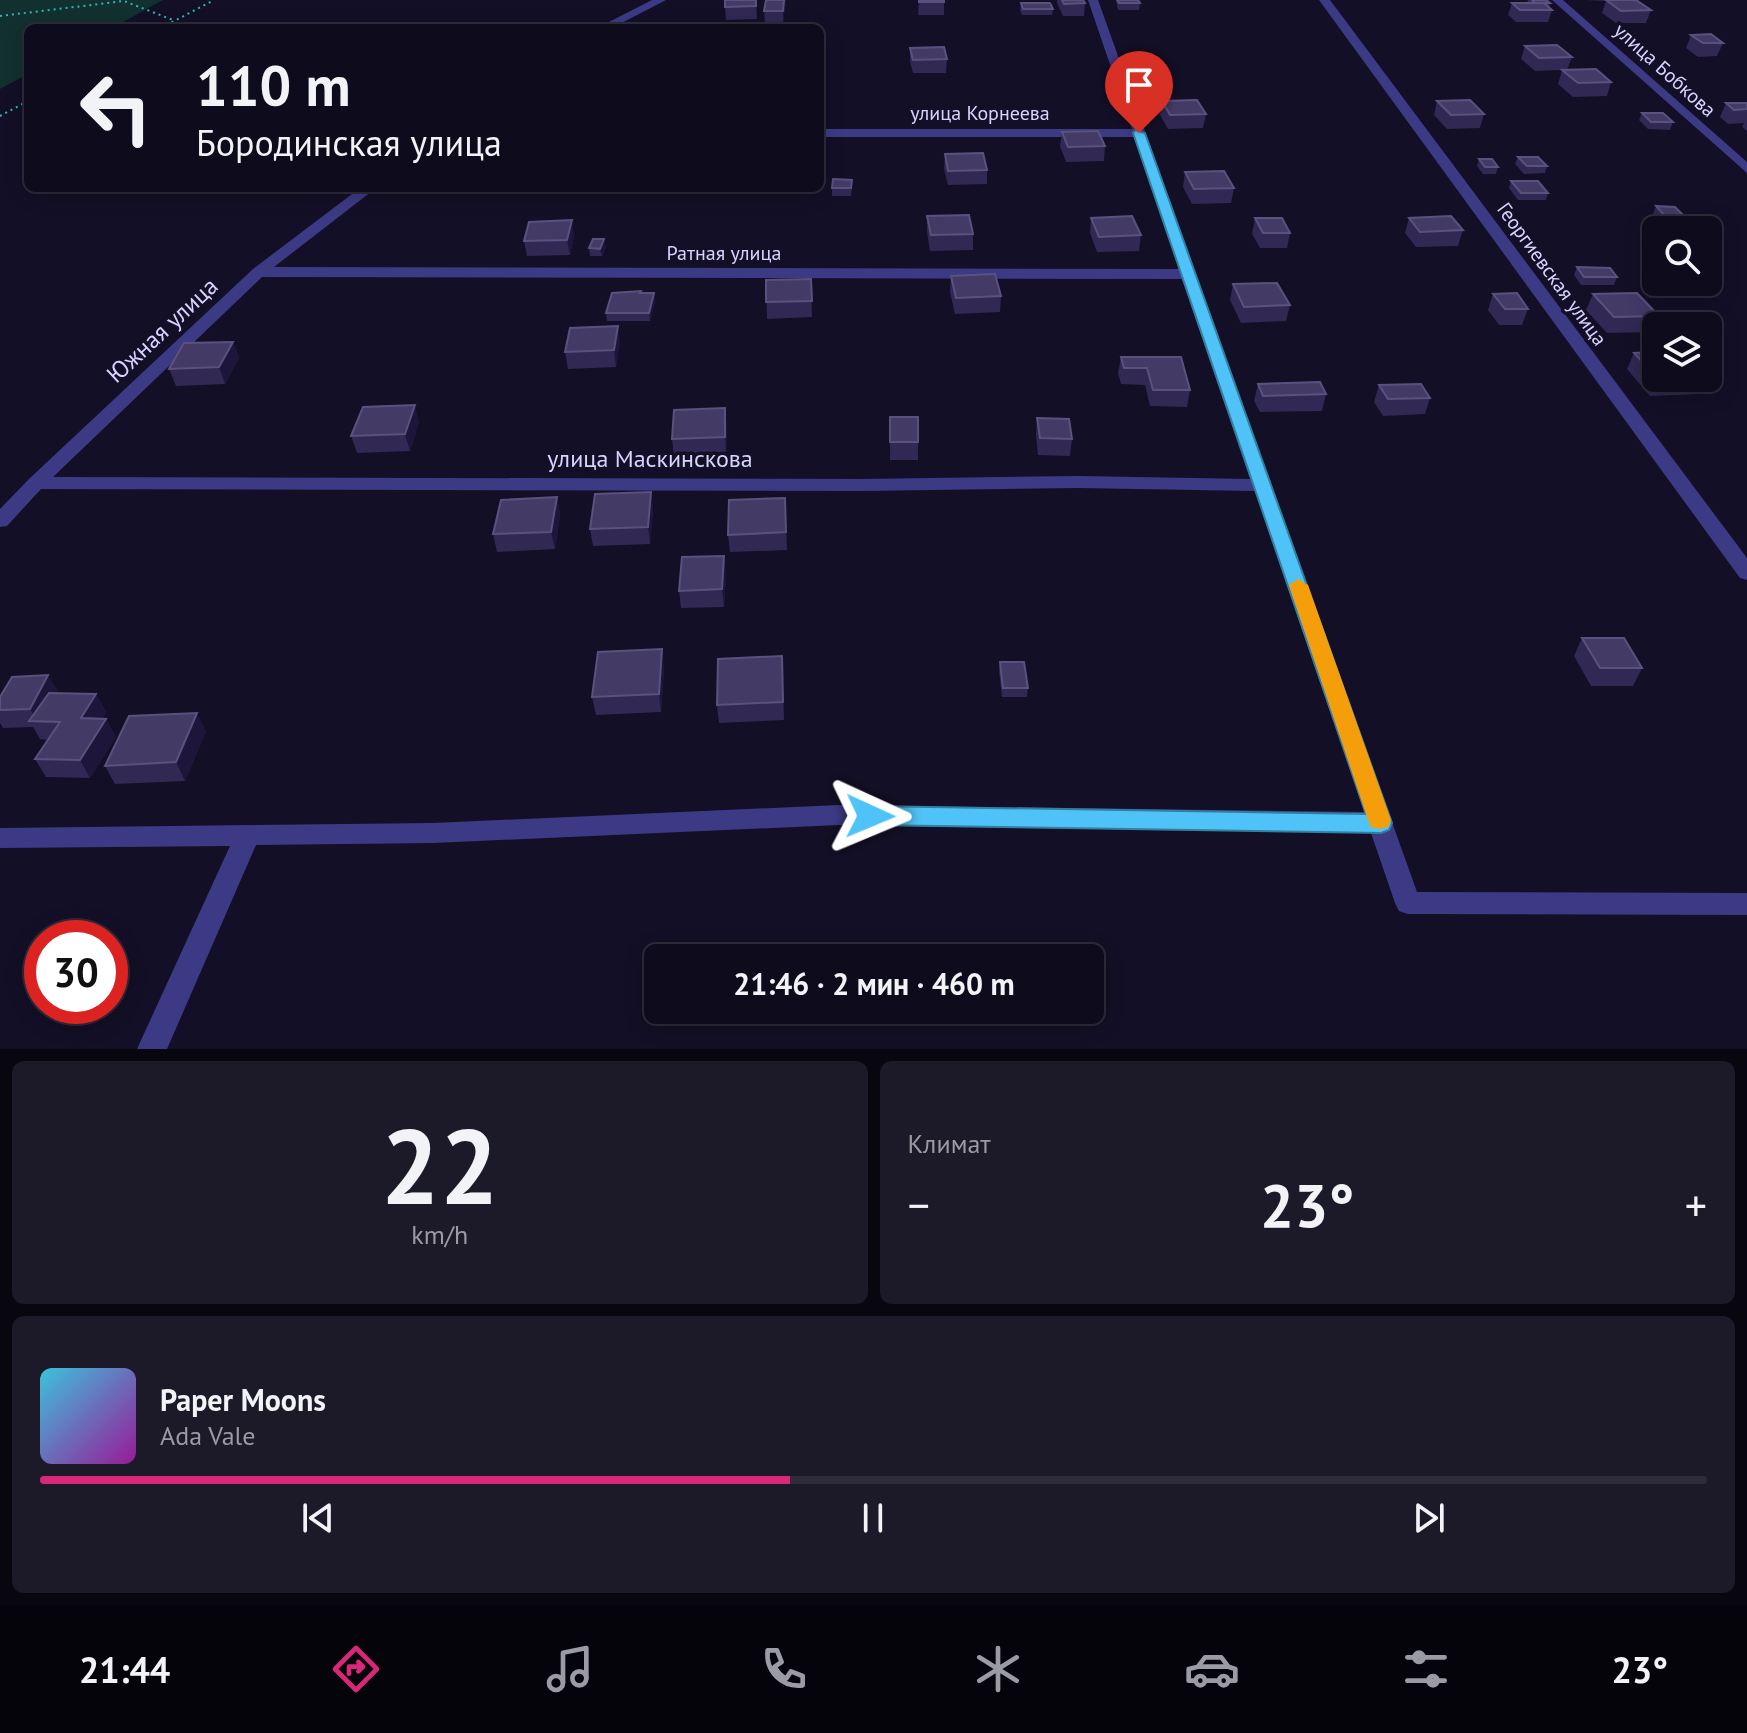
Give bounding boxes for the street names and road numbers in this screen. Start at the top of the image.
street label: улица Бобкова [1609,17,1721,123]
street label: улица Корнеева [910,100,1050,126]
street label: Георгиевская улица [1491,197,1613,351]
street label: Ратная улица [667,240,781,266]
street label: Южная улица [100,271,224,389]
street label: улица Маскинскова [547,443,753,474]

